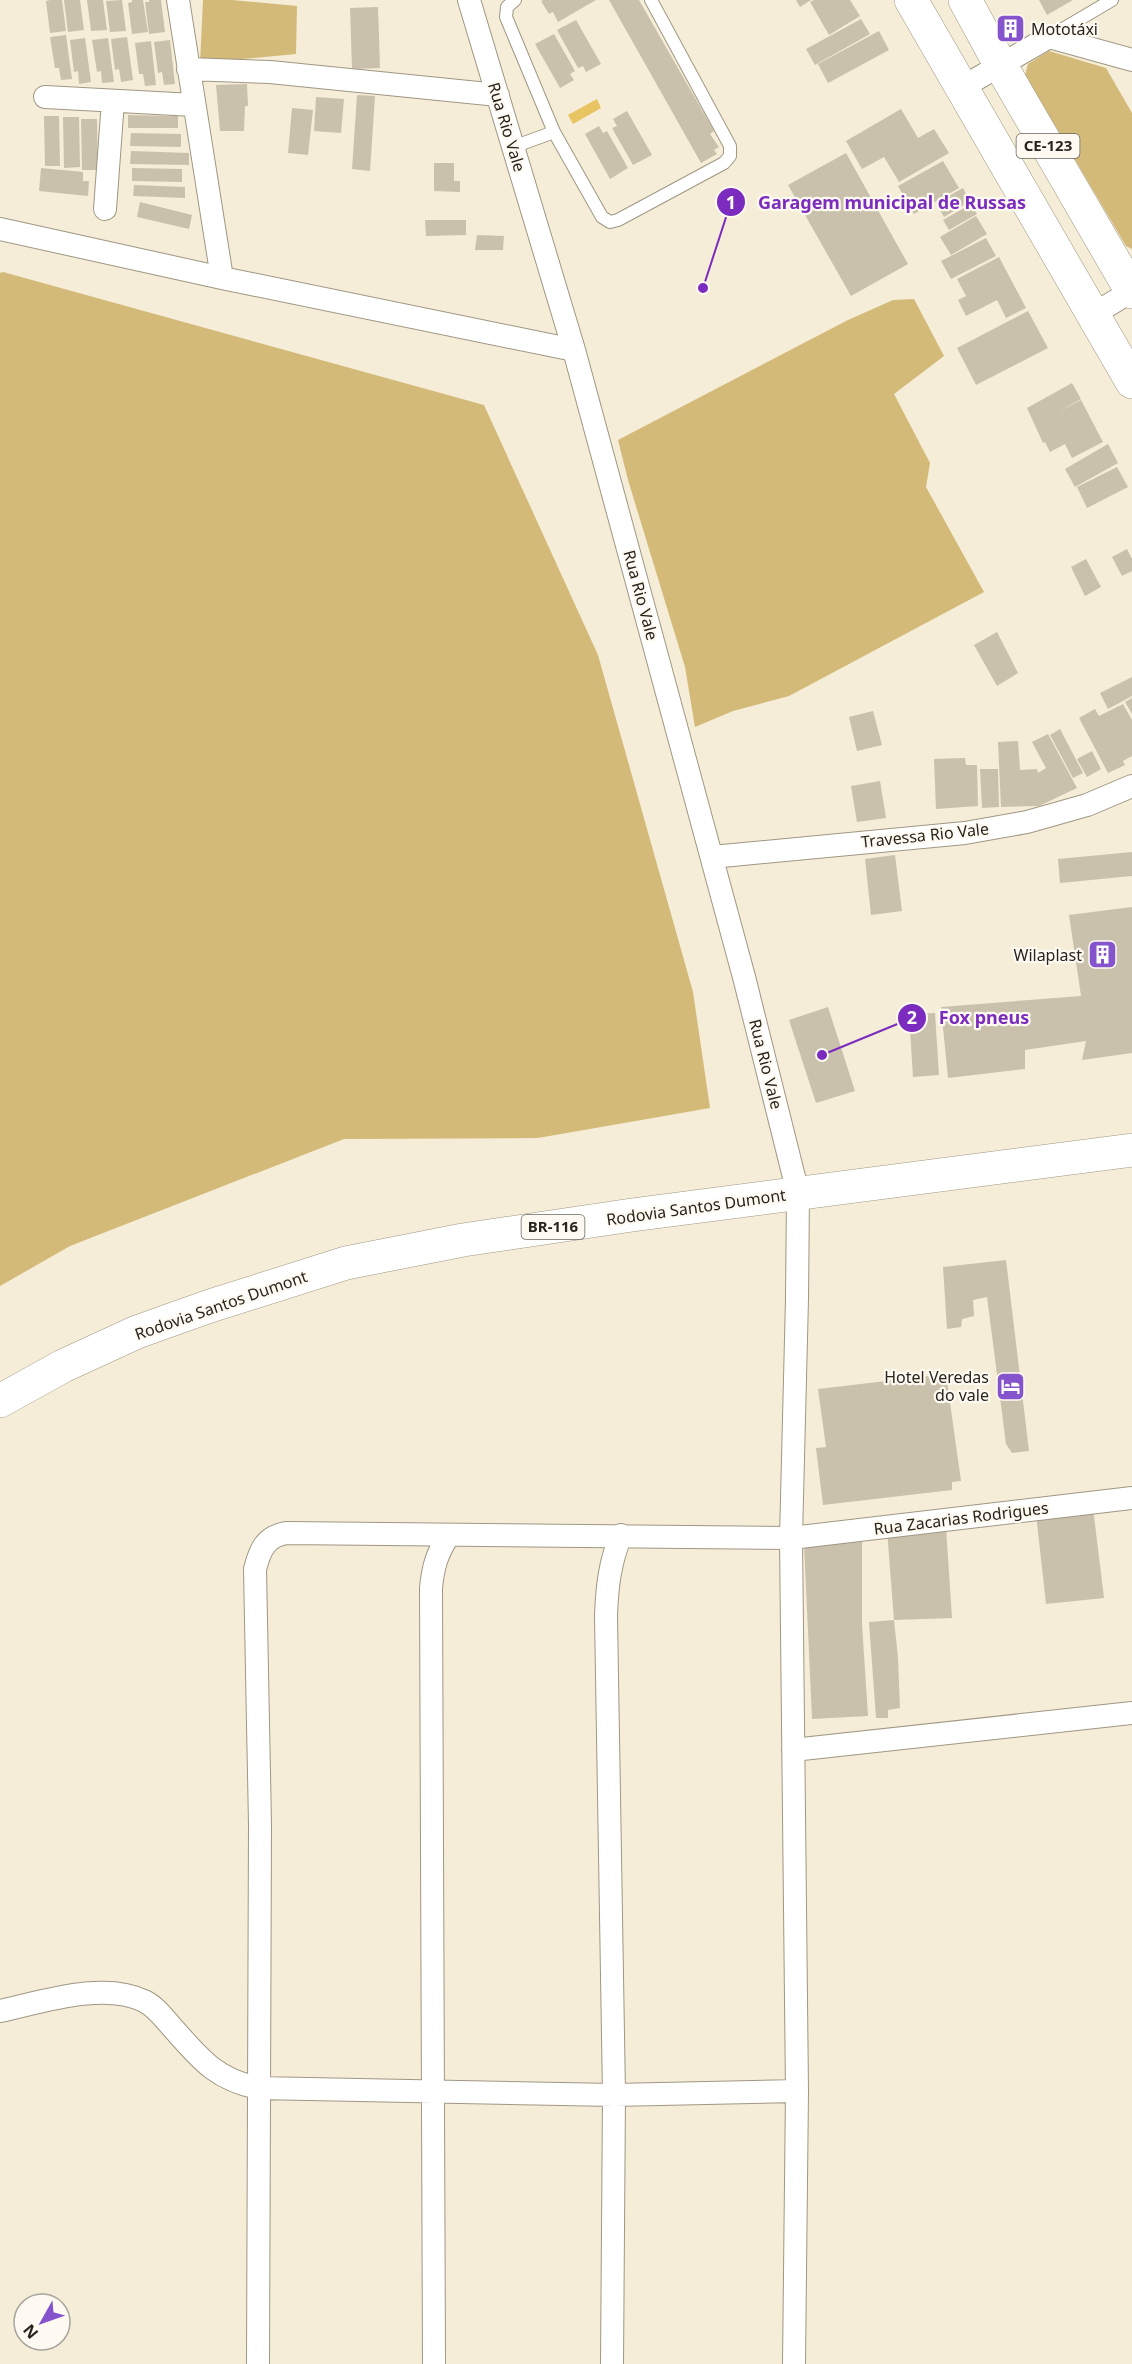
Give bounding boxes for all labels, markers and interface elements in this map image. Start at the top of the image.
building icon: Mototáxi [994,13,1026,45]
place label: Mototáxi [1031,18,1098,40]
street label: Rua Rio Vale [483,80,531,174]
road number: CE-123 [1016,134,1080,158]
callout: Garagem municipal de Russas [716,184,1038,220]
text: 1 [726,190,736,214]
text: Garagem municipal de Russas [758,190,1026,214]
street label: Rua Rio Vale [618,548,664,642]
street label: Travessa Rio Vale [860,817,990,853]
building icon: Wilaplast [1087,939,1119,971]
place label: Wilaplast [1014,944,1082,966]
callout: Fox pneus [897,1000,1041,1036]
text: 2 [907,1005,917,1029]
text: Fox pneus [939,1005,1029,1029]
street label: Rua Rio Vale [744,1017,788,1111]
street label: Rodovia Santos Dumont [605,1183,787,1230]
road number: BR-116 [522,1215,584,1239]
street label: Rodovia Santos Dumont [132,1265,310,1345]
place label: Hotel Veredas do vale [884,1366,989,1406]
hotel icon: Hotel Veredas do vale [994,1370,1026,1402]
street label: Rua Zacarias Rodrigues [872,1496,1050,1540]
north arrow [12,2292,72,2352]
text: N [18,2320,43,2344]

